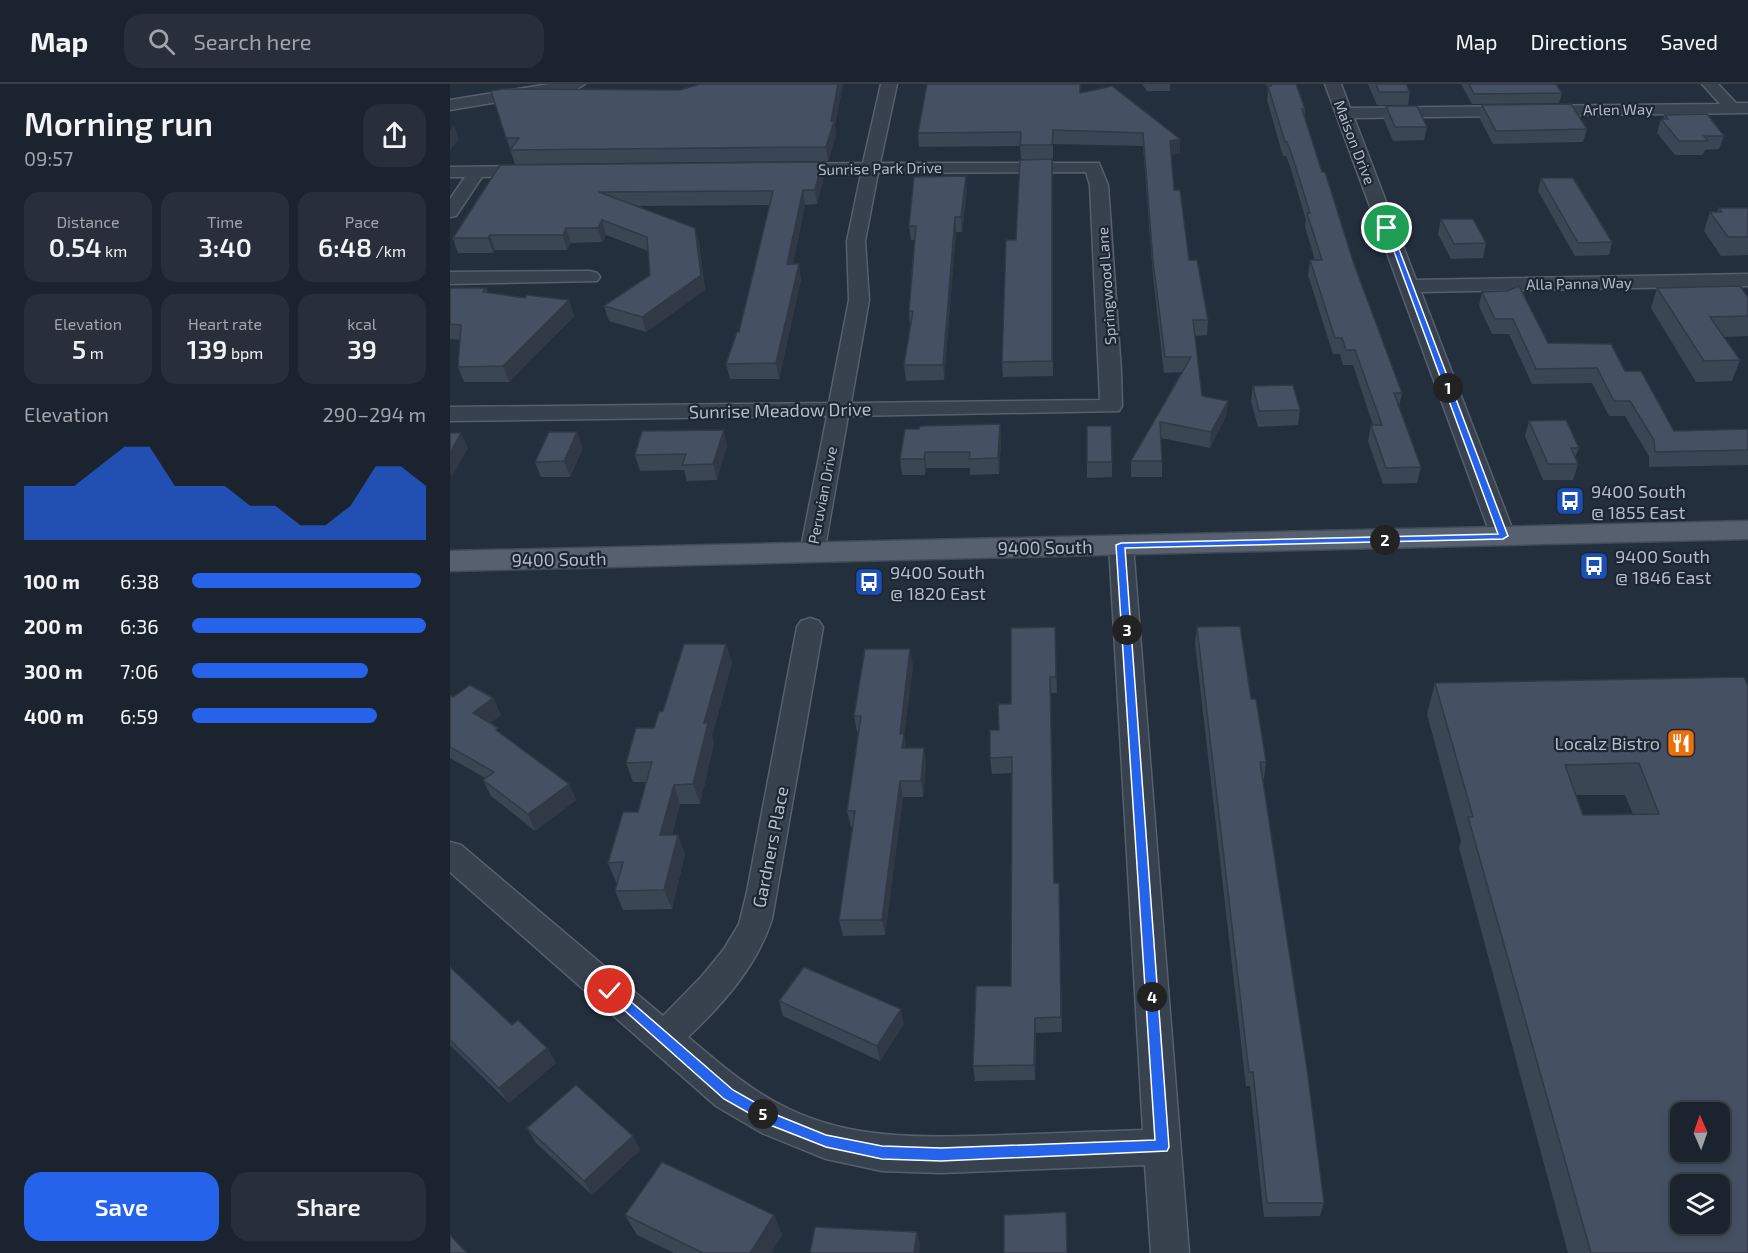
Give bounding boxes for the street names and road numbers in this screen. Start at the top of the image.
street label: Maison Drive [1331,97,1379,187]
street label: Arlen Way [1583,99,1653,119]
street label: Sunrise Park Drive [818,158,942,178]
street label: Springwood Lane [1093,227,1119,345]
street label: Alla Panna Way [1526,273,1632,293]
street label: Sunrise Meadow Drive [689,397,871,423]
street label: Peruvian Drive [804,445,840,545]
street label: 9400 South [997,535,1093,559]
street label: 9400 South [511,547,607,571]
street label: Gardners Place [747,784,793,910]

